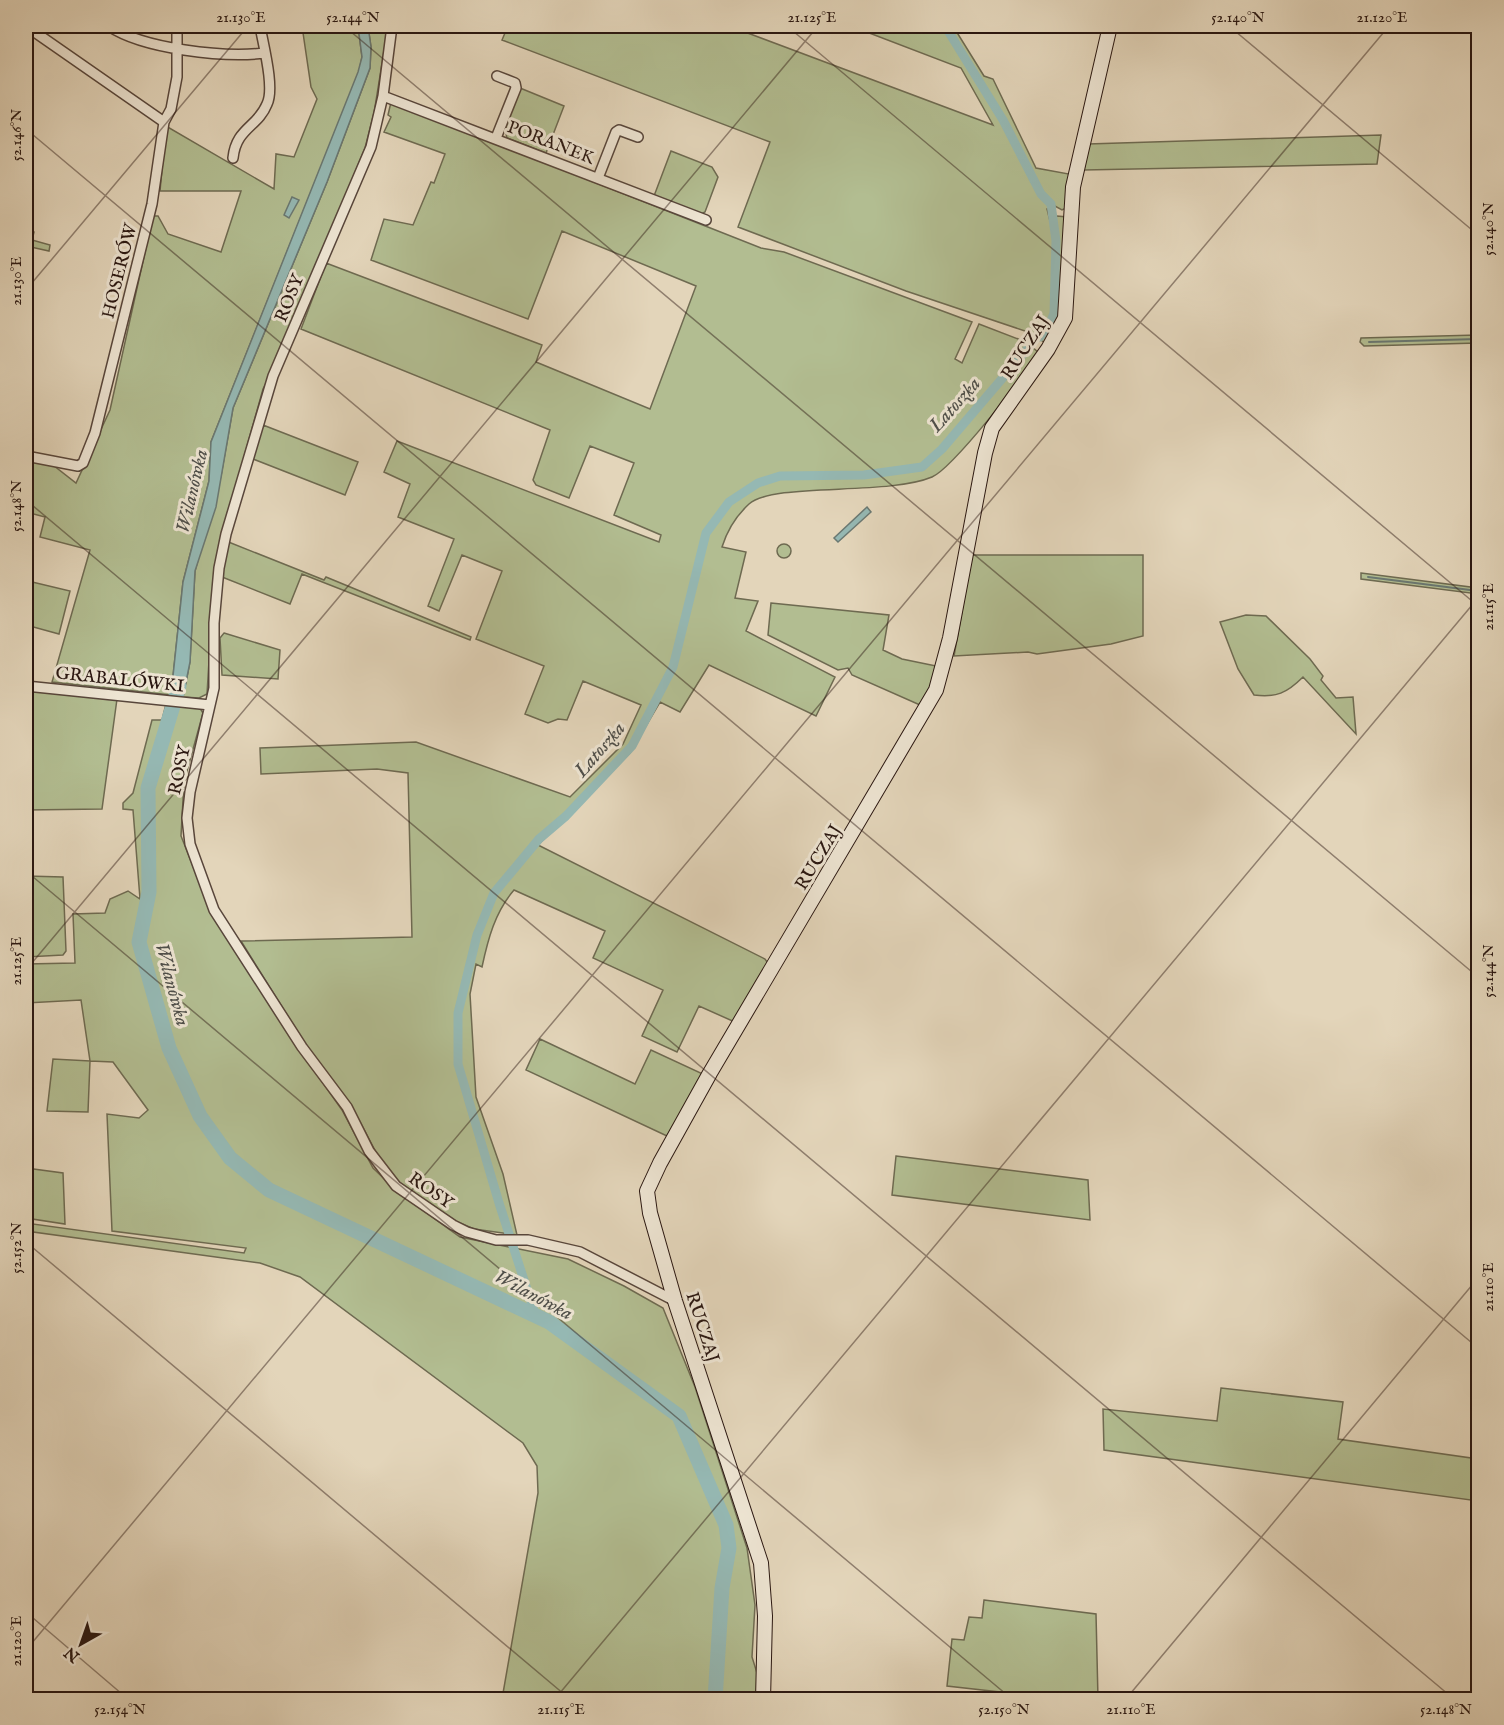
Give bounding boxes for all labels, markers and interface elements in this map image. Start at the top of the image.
text: 21.130°E [216,8,266,27]
text: 52.144°N [326,8,380,27]
text: 21.125°E [787,8,837,27]
text: 52.140°N [1211,8,1265,27]
text: 21.120°E [1357,8,1407,27]
text: 52.146°N [7,109,26,161]
street label: PORANEK [503,116,598,171]
text: 52.140°N [1479,202,1498,256]
street label: HOSERÓW [96,220,144,321]
text: 21.130°E [7,256,26,306]
street label: ROSY [270,271,311,326]
street label: RUCZAJ [997,311,1056,385]
water label: Latoszka [923,372,987,439]
water label: Wilanówka [171,447,214,536]
text: 52.148°N [7,480,26,532]
text: 21.115°E [1479,583,1498,631]
street label: GRABALÓWKI [54,660,186,699]
water label: Latoszka [568,717,631,784]
street label: ROSY [164,743,197,797]
street label: RUCZAJ [791,820,848,895]
text: 21.125°E [7,936,26,986]
water label: Wilanówka [148,940,195,1029]
text: 52.144°N [1479,944,1498,998]
street label: ROSY [403,1168,458,1215]
text: 52.152°N [7,1222,26,1274]
text: 21.110°E [1479,1262,1498,1312]
water label: Wilanówka [490,1264,577,1326]
street label: RUCZAJ [679,1289,724,1366]
north arrow [51,1614,111,1674]
text: 21.120°E [7,1616,26,1666]
text: N [61,1642,85,1667]
text: 52.154°N [94,1700,146,1719]
text: 21.115°E [537,1700,585,1719]
text: 52.150°N [978,1700,1030,1719]
text: 21.110°E [1106,1700,1156,1719]
text: 52.148°N [1420,1700,1472,1719]

